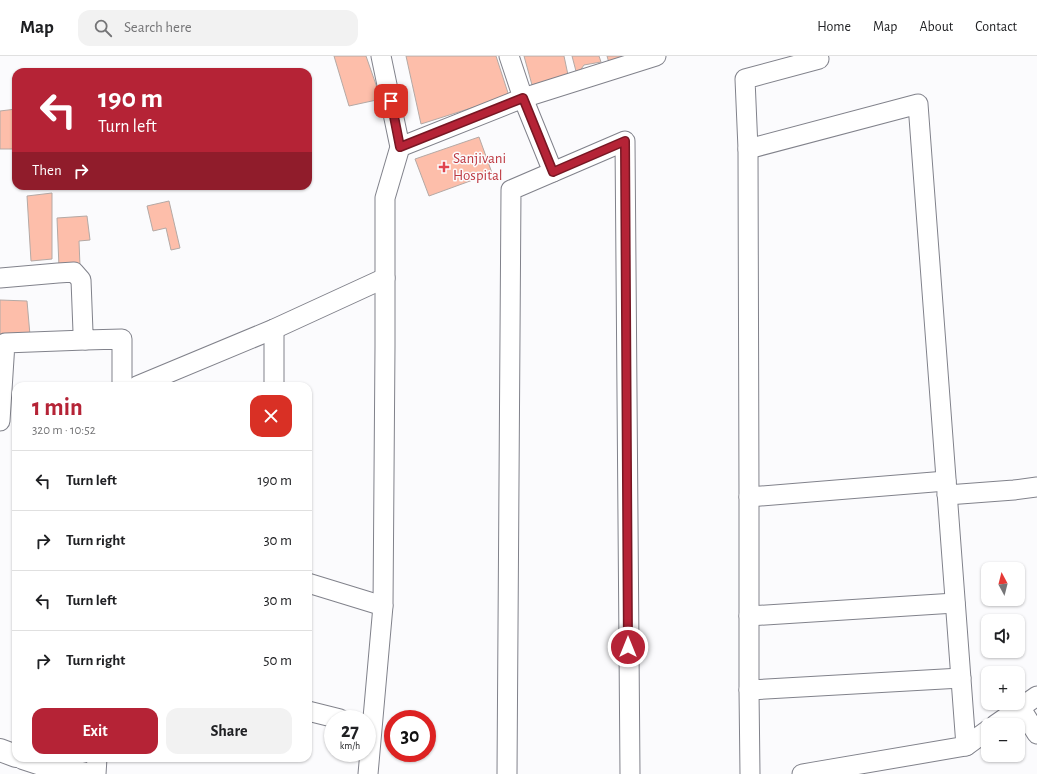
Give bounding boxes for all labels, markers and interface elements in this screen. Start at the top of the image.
search box [78,10,358,46]
icon: search [92,17,114,39]
text: Map [20,18,54,37]
text: Search here [124,20,192,35]
text: Home [817,20,851,34]
text: Map [873,20,897,34]
text: About [919,20,953,34]
text: Contact [975,20,1017,34]
icon: left [32,84,84,136]
pin [374,84,408,118]
text: 190 m [98,85,163,113]
icon: arrive [380,90,402,112]
text: Turn left [98,118,157,136]
place label: Sanjivani Hospital [453,151,506,183]
icon: right [70,160,92,182]
marker: Sanjivani Hospital [438,161,450,173]
text: Then [32,163,62,178]
button: close [250,395,292,437]
text: 1 min [32,396,83,420]
text: 320 m · 10:52 [32,424,96,437]
icon: left [32,470,54,492]
text: Turn left [66,473,117,488]
text: 190 m [257,473,292,488]
icon: right [32,530,54,552]
text: Turn right [66,533,125,548]
text: 30 m [263,533,292,548]
north arrow [981,562,1025,606]
map controls [981,562,1025,762]
icon: left [32,590,54,612]
text: Turn left [66,593,117,608]
text: 30 m [263,593,292,608]
button: sound [981,614,1025,658]
position arrow [607,626,649,668]
icon: right [32,650,54,672]
text: Turn right [66,653,125,668]
text: 50 m [263,653,292,668]
button: + [981,666,1025,710]
button: Exit [32,708,158,754]
button: Share [166,708,292,754]
speed limit sign: 30 [384,710,436,762]
button: − [981,718,1025,762]
text: 27 [341,721,359,741]
text: km/h [340,741,360,751]

